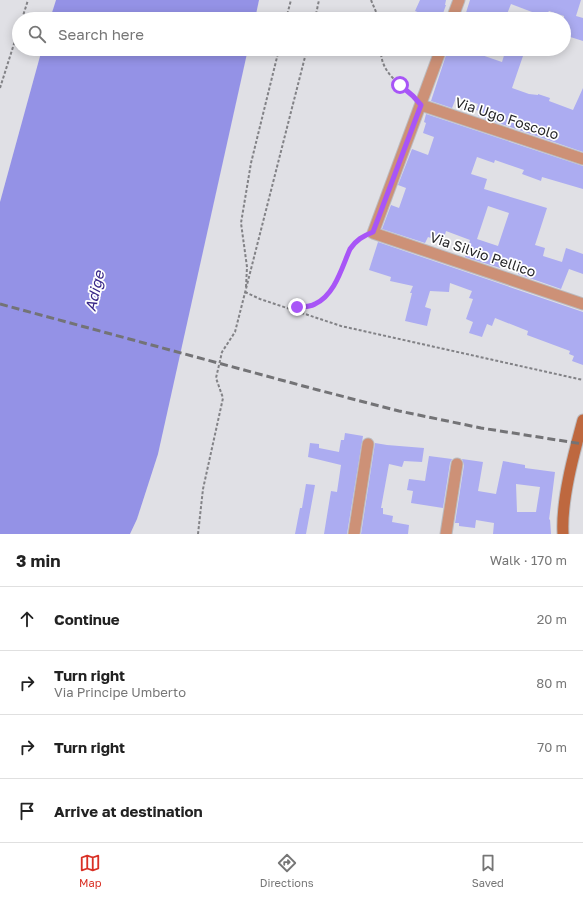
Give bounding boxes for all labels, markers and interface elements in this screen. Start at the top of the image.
search box [12,12,571,56]
icon: search [26,23,48,45]
text: Search here [58,25,144,43]
route start [391,76,409,94]
street label: Via Ugo Foscolo [453,93,561,143]
street label: Via Silvio Pellico [428,228,538,280]
water label: Adige [81,268,109,313]
route end [288,298,306,316]
text: 3 min [16,550,60,571]
text: Walk · 170 m [490,552,567,568]
icon: ahead [16,608,38,630]
text: Continue [54,610,120,628]
text: 20 m [537,611,567,627]
text: Turn right [54,666,125,684]
icon: right [16,672,38,694]
text: 80 m [536,675,567,691]
text: Via Principe Umberto [54,684,186,700]
icon: right [16,736,38,758]
text: Turn right [54,738,125,756]
text: 70 m [537,739,567,755]
icon: arrive [16,800,38,822]
text: Arrive at destination [54,802,203,820]
tab: Map [79,852,102,889]
tab: Directions [260,852,314,889]
tab: Saved [472,852,504,889]

